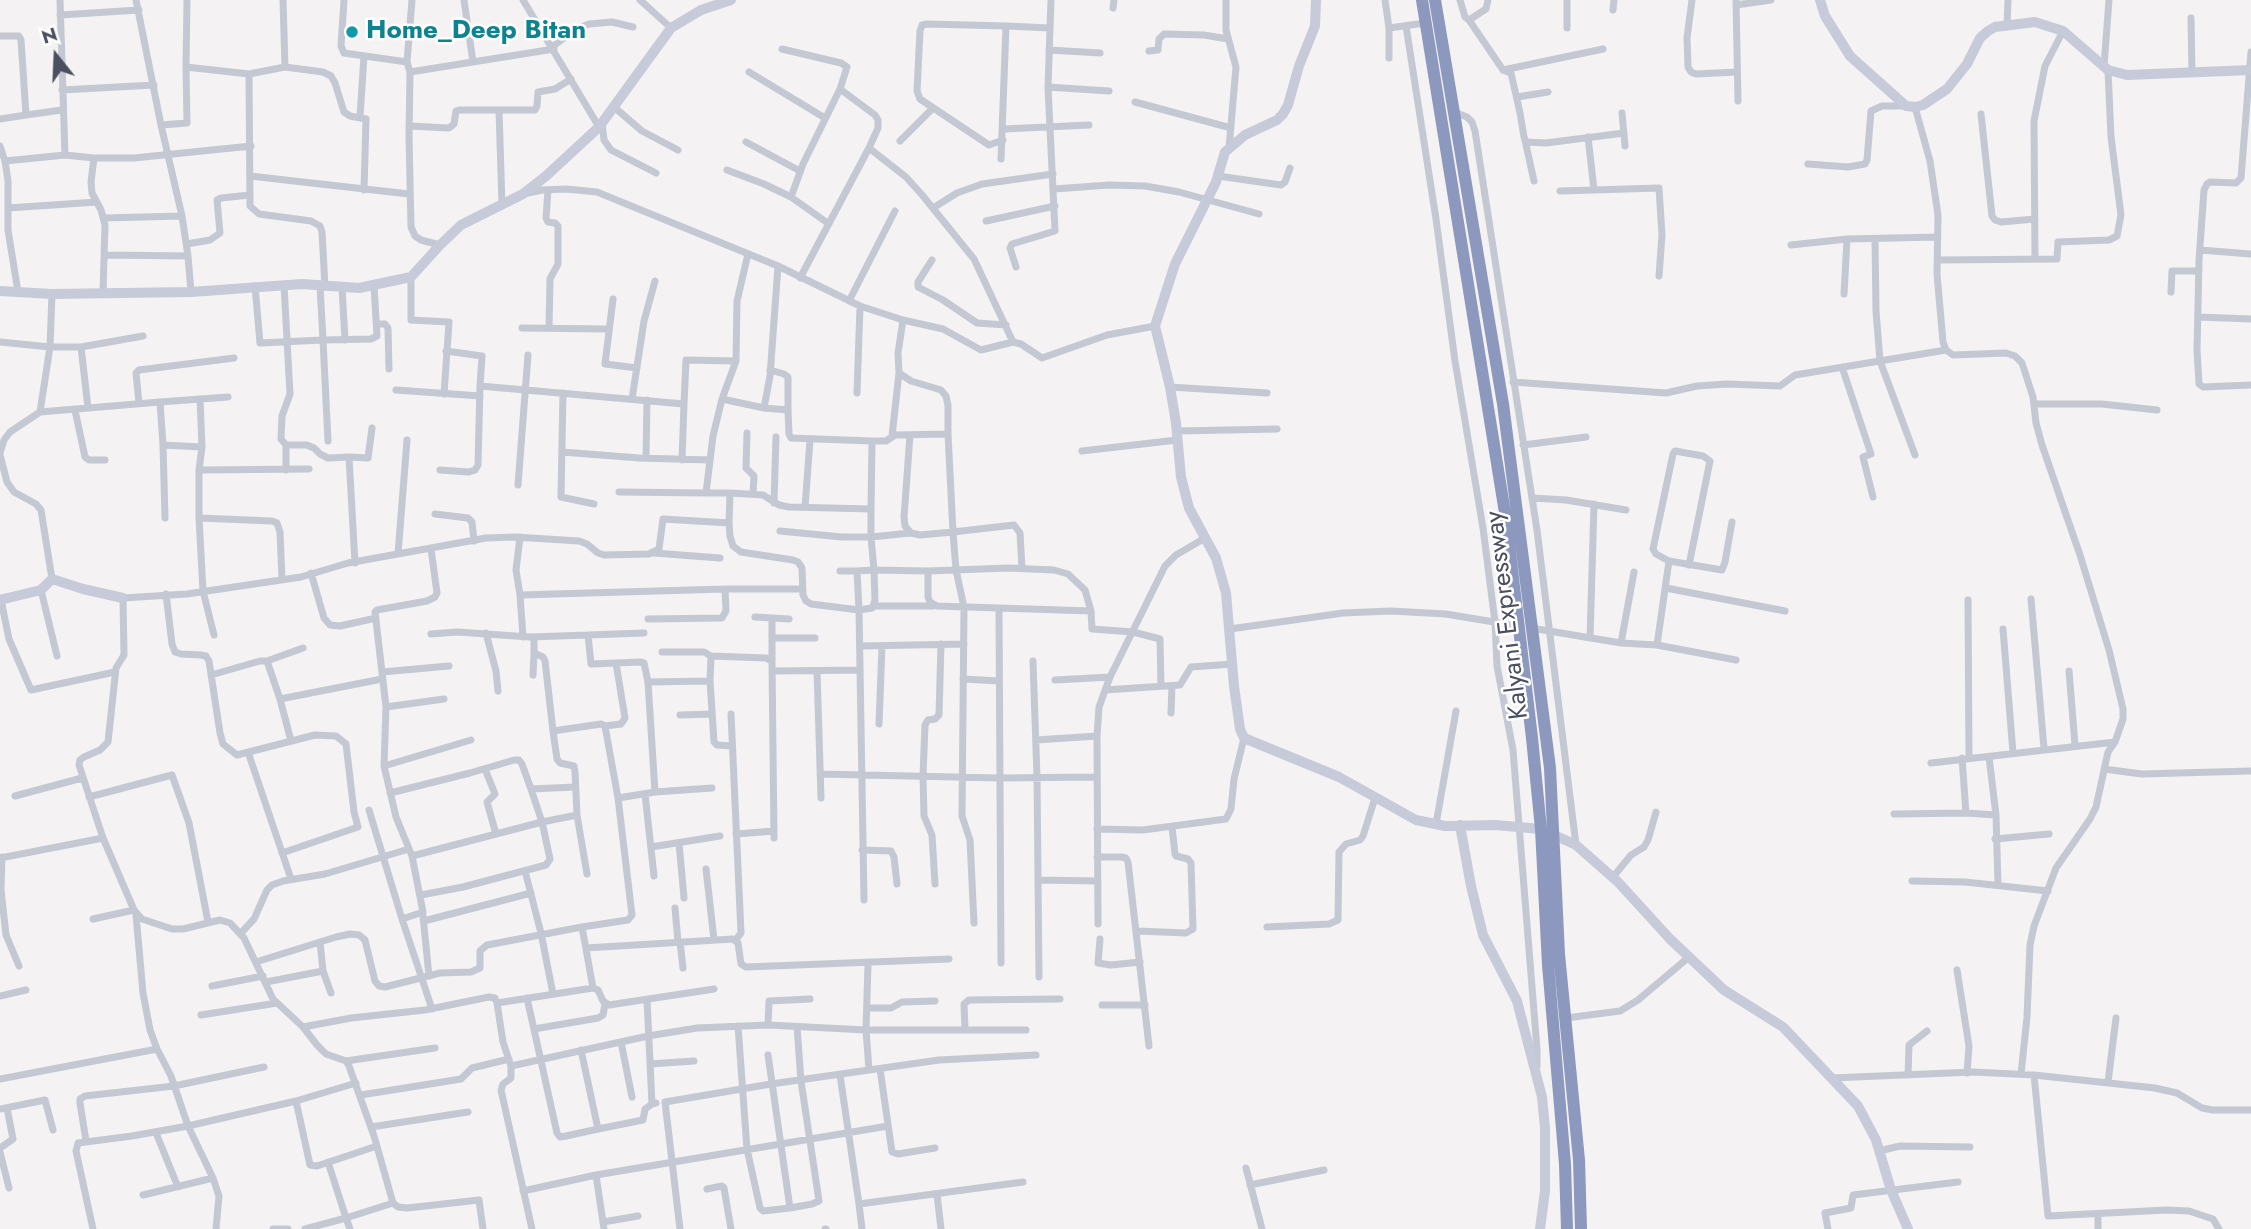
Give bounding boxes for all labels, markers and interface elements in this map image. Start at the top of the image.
place label: Home_Deep Bitan [366,16,586,48]
text: N [38,20,61,51]
north arrow [21,21,91,91]
marker: Home_Deep Bitan [344,24,360,40]
street label: Kalyani Expressway [1480,509,1536,721]

